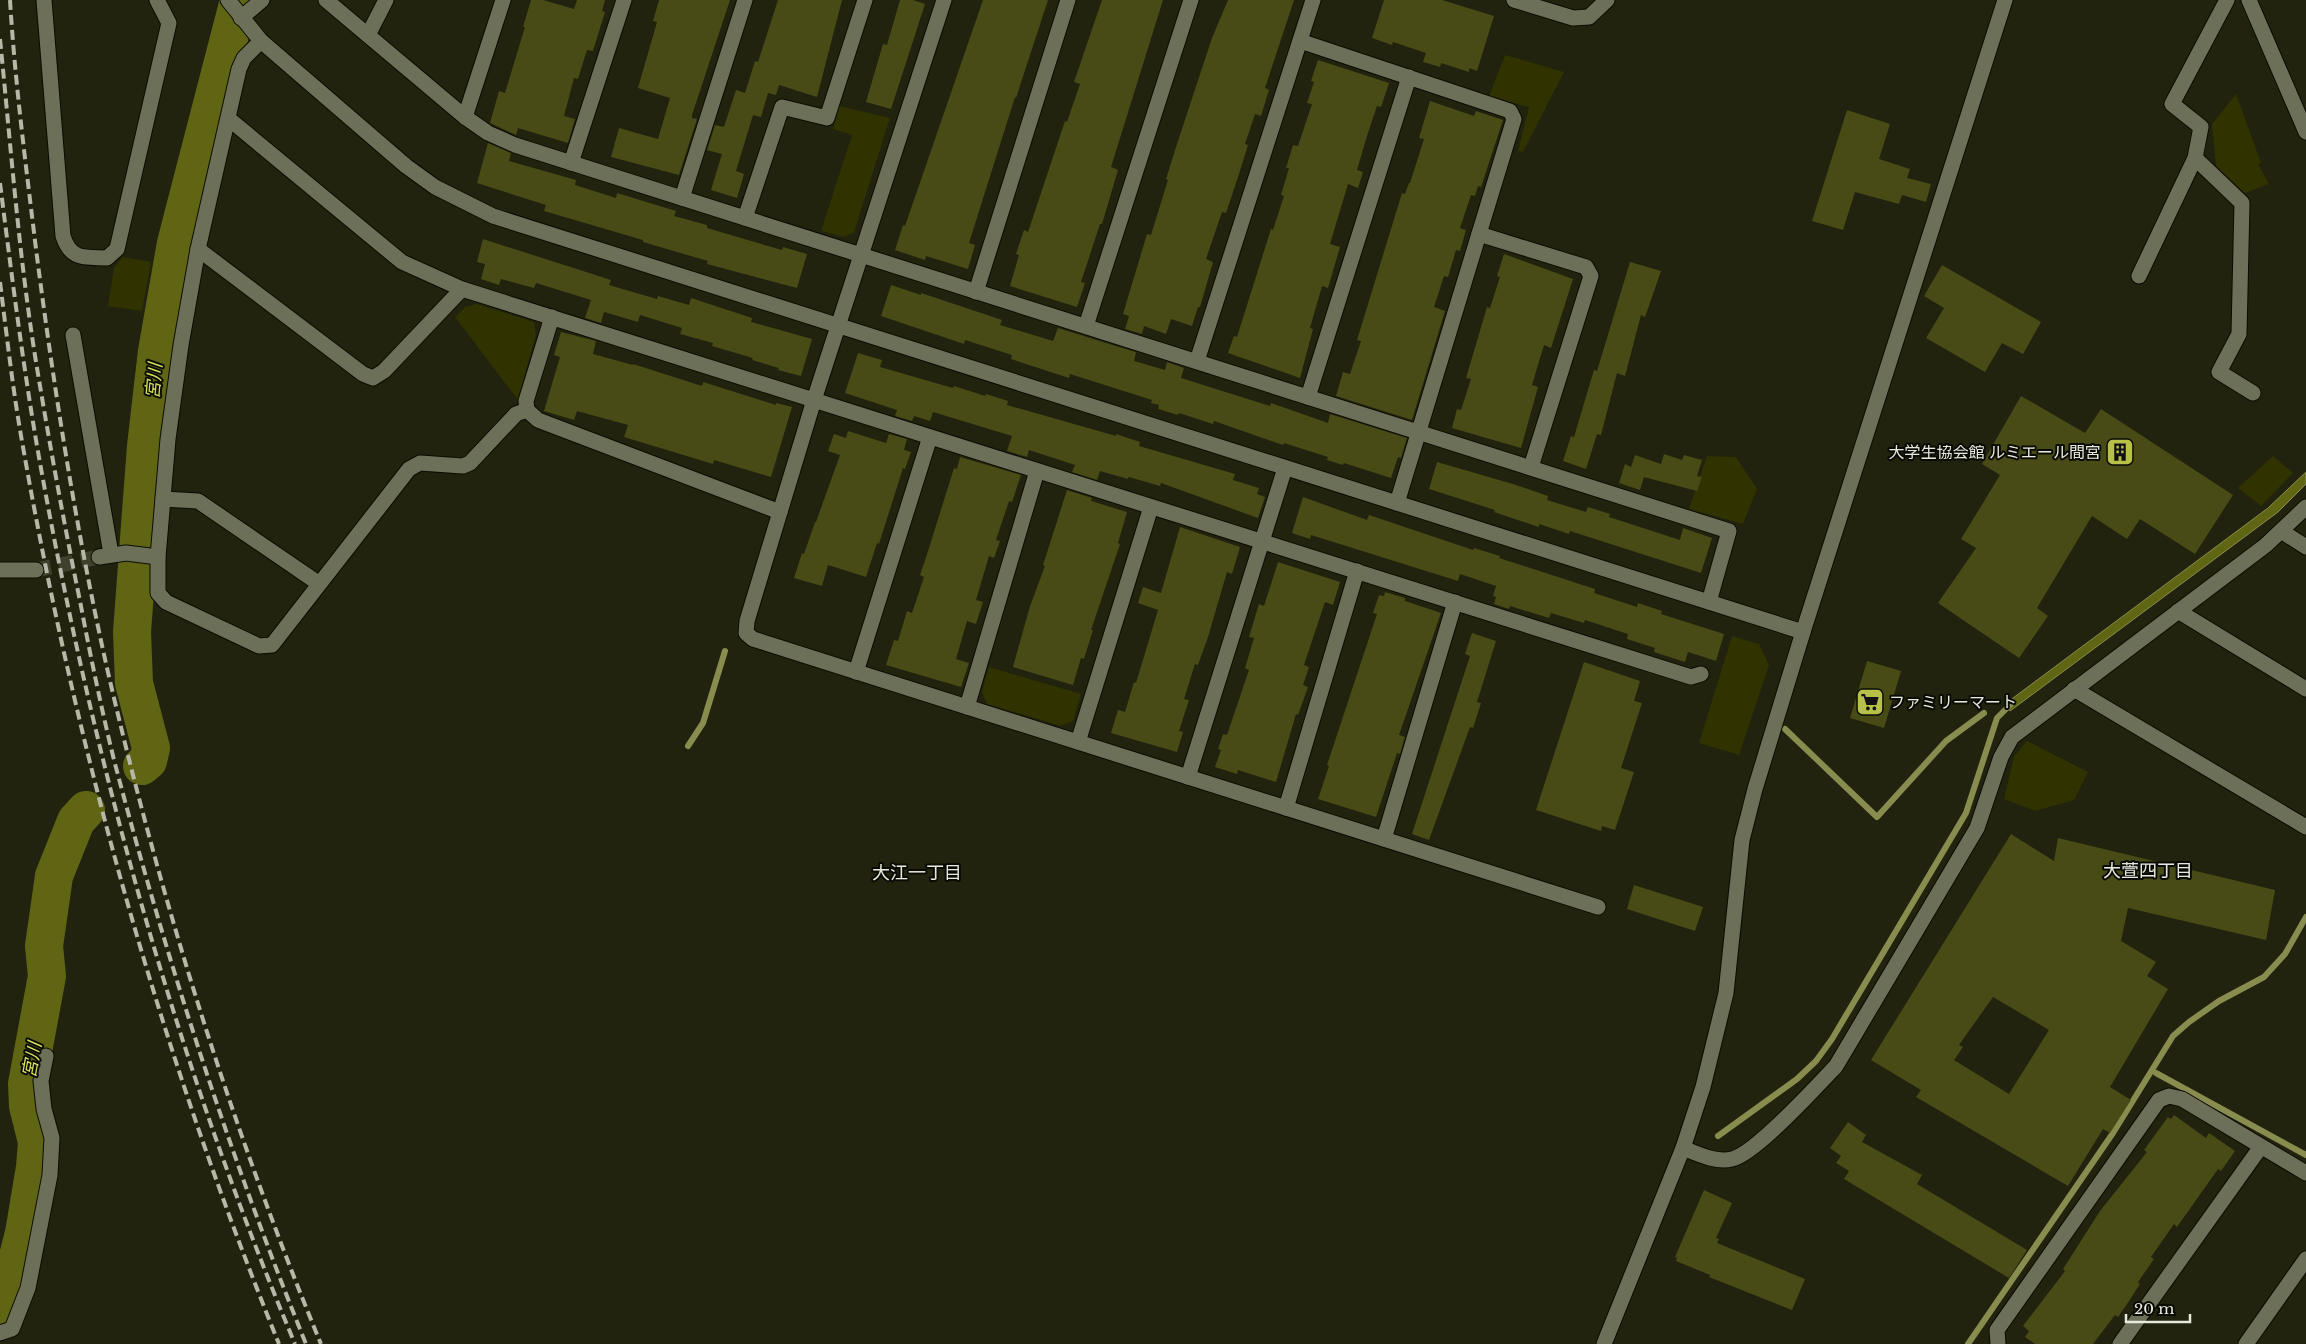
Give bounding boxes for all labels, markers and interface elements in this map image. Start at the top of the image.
water label: 宮川 [141,360,167,400]
building icon: 大学生協会館 ルミエール間宮 [2105,437,2135,467]
place label: 大学生協会館 ルミエール間宮 [1888,442,2101,462]
supermarket icon: ファミリーマート [1855,687,1885,717]
place label: ファミリーマート [1889,692,2017,712]
district label: 大萱四丁目 [2103,860,2193,882]
district label: 大江一丁目 [872,862,962,884]
water label: 宮川 [18,1038,46,1080]
scale bar [2126,1292,2190,1324]
text: 20 m [2134,1299,2174,1318]

